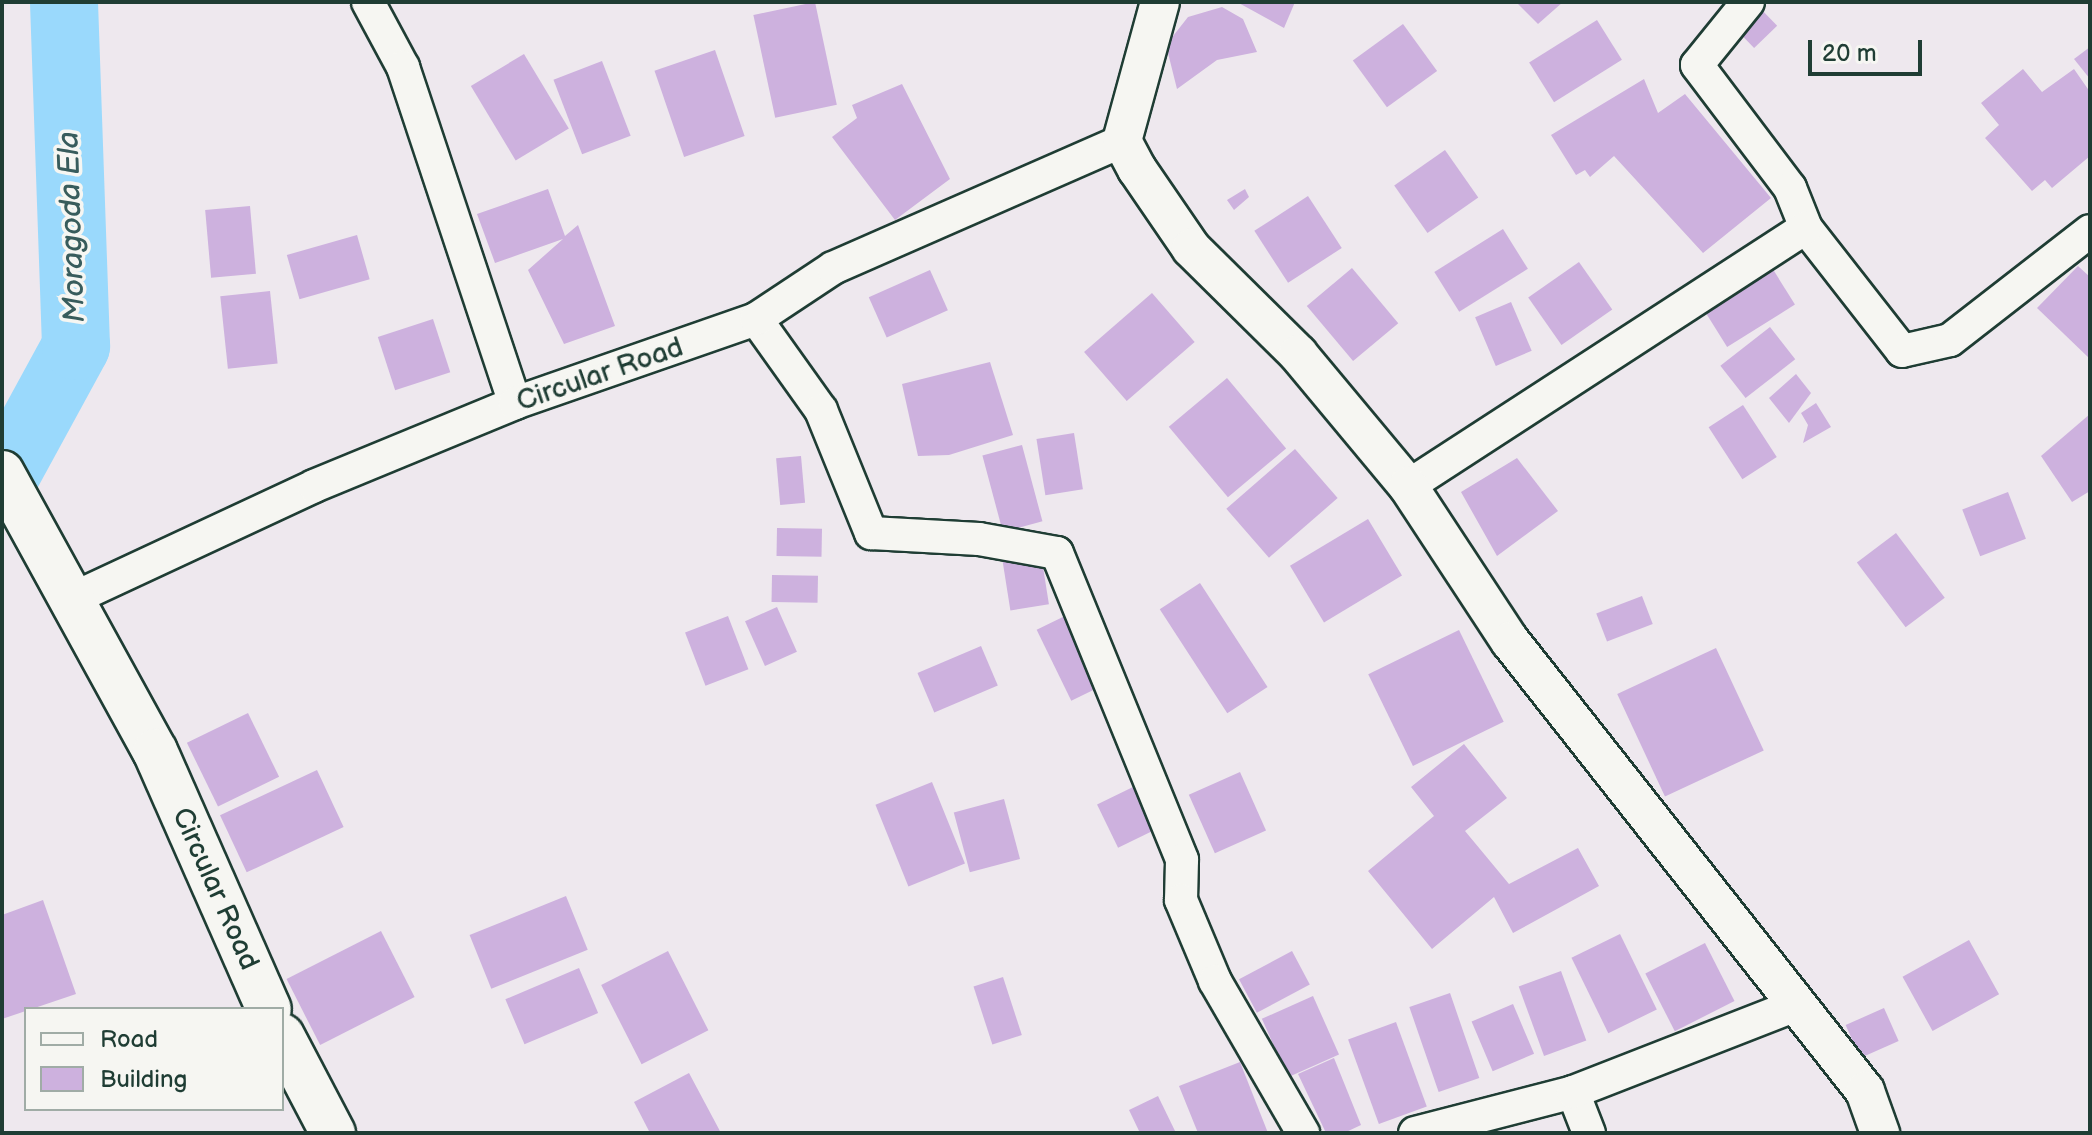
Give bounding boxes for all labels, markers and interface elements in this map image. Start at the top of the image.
scale bar [1812,24,1926,74]
text: 20 m [1822,39,1877,68]
water label: Moragoda Ela [51,131,93,323]
street label: Circular Road [512,331,688,419]
street label: Circular Road [164,803,266,975]
legend [24,1007,284,1111]
text: Road [100,1025,158,1054]
text: Building [100,1065,187,1094]

